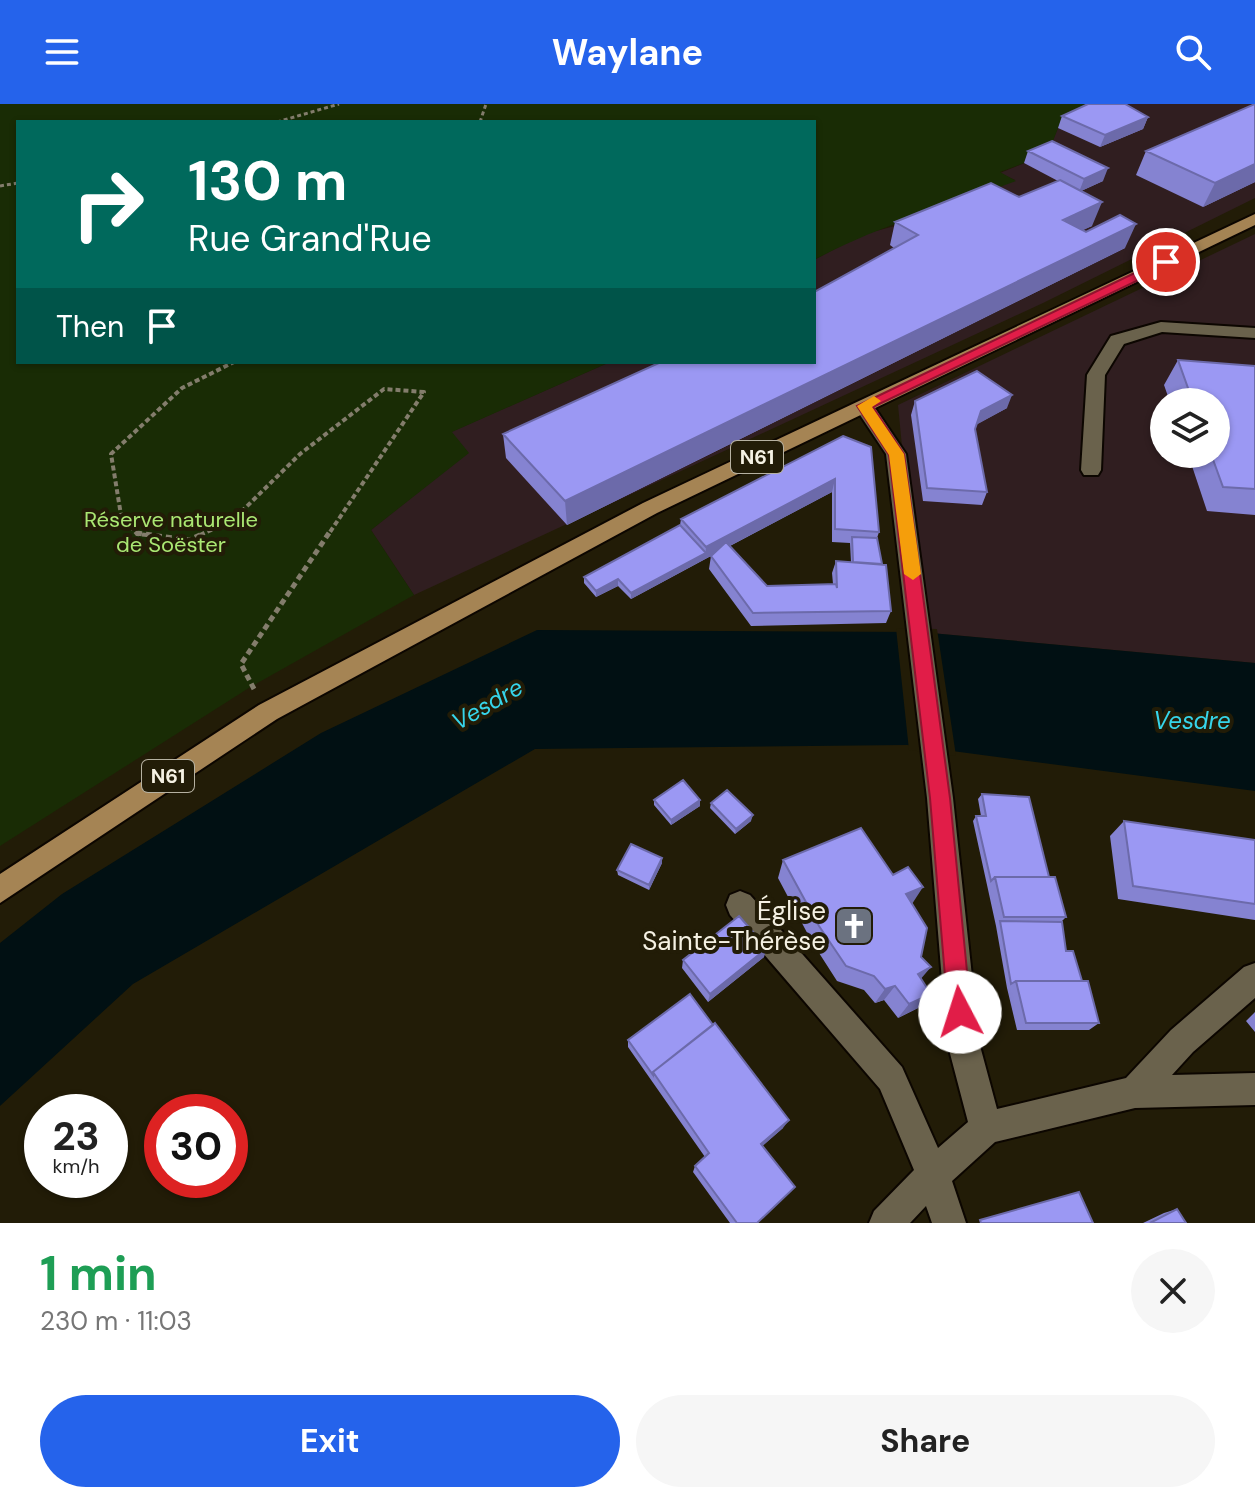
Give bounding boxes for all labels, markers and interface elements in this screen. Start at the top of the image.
text: Waylane [552,29,703,76]
icon: menu [40,30,84,74]
icon: search [1171,30,1215,74]
text: 130 m [188,144,347,217]
icon: right [56,152,160,256]
text: Rue Grand'Rue [188,215,432,262]
pin [1132,228,1200,296]
icon: arrive [1144,240,1188,284]
icon: arrive [140,304,184,348]
text: Then [56,307,124,346]
map controls [1150,388,1230,468]
button: layers [1150,388,1230,468]
road number: N61 [731,441,783,473]
park label: Réserve naturelle de Soëster [84,505,258,559]
water label: Vesdre [446,671,528,737]
water label: Vesdre [1153,705,1231,736]
road number: N61 [142,760,194,792]
place label: Église Sainte-Thérèse [642,894,826,958]
church icon: Église Sainte-Thérèse [833,905,875,947]
position arrow [918,970,1002,1054]
speed limit sign: 30 [144,1094,248,1198]
text: 23 [52,1110,100,1162]
text: km/h [52,1153,100,1179]
text: 1 min [40,1242,157,1305]
button: close [1131,1249,1215,1333]
text: 230 m · 11:03 [40,1304,192,1338]
button: Exit [40,1395,620,1487]
button: Share [636,1395,1215,1487]

